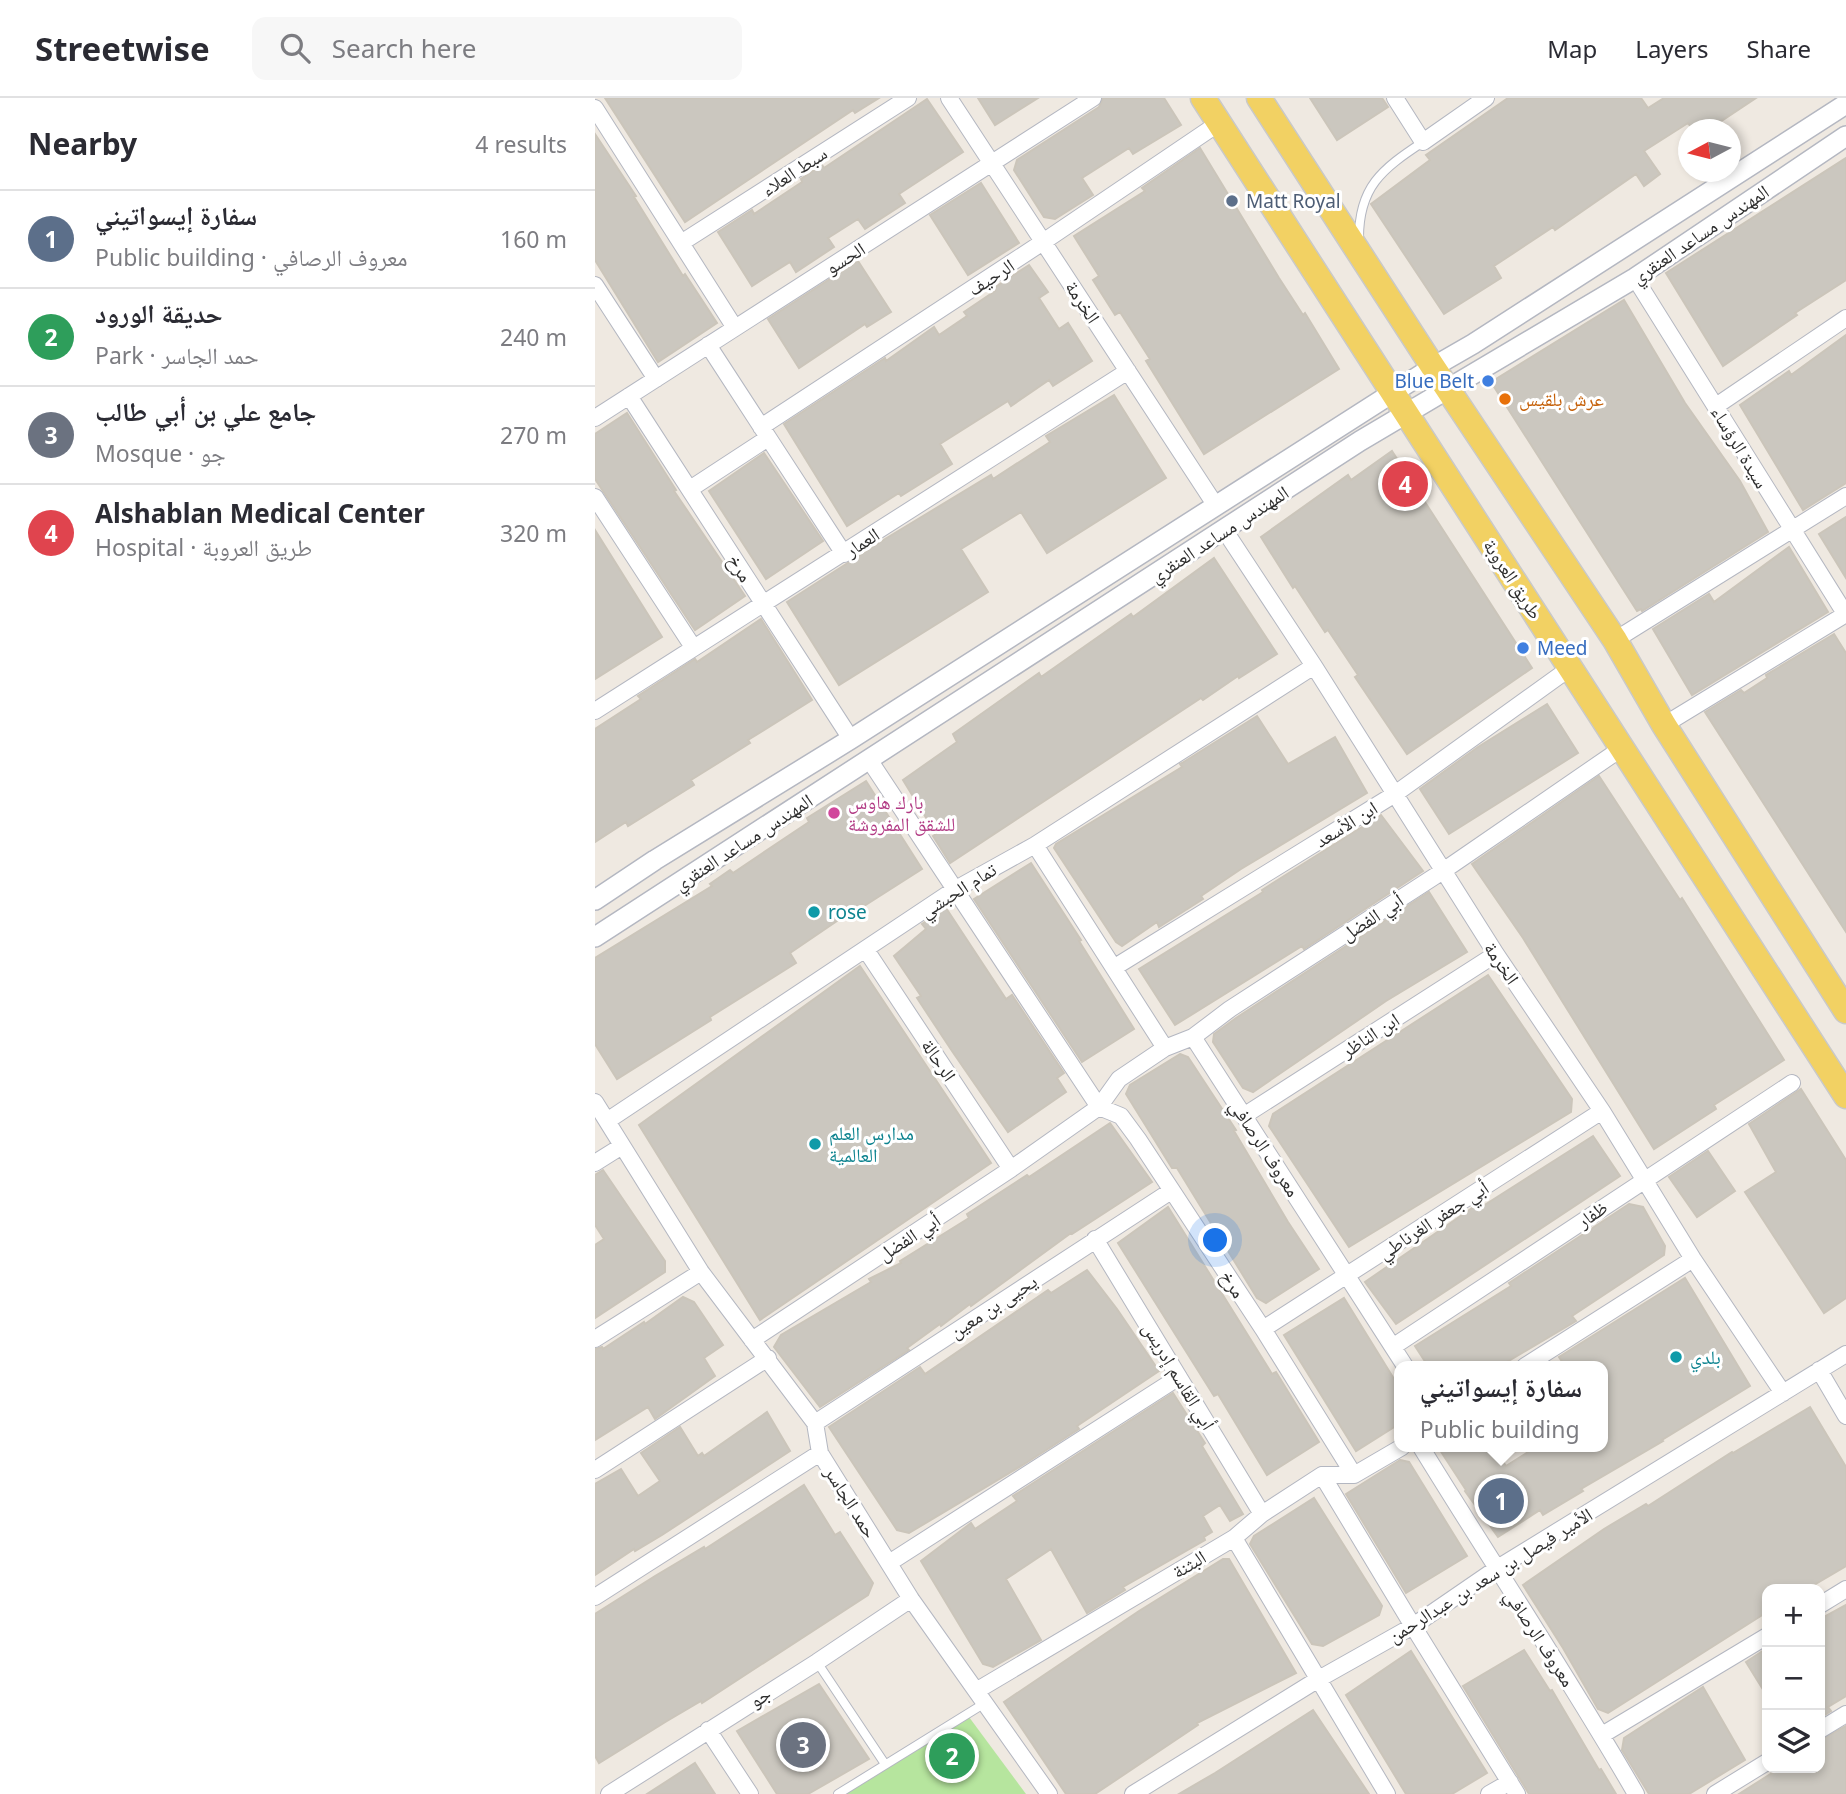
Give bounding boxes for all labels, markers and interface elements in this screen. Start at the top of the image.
search box [252,17,742,80]
text: Streetwise [35,26,210,71]
icon: search [276,29,314,67]
text: Search here [332,30,476,66]
text: Map [1547,32,1597,65]
text: Layers [1635,32,1709,65]
text: Share [1747,32,1811,65]
north arrow [1678,119,1741,182]
text: Nearby [28,123,137,164]
text: 4 results [475,128,567,160]
street label: سبط العلاء [756,140,832,202]
street label: المهندس مساعد العنقري [1626,178,1775,292]
place label: Matt Royal [1246,188,1341,214]
marker: Matt Royal [1224,193,1240,209]
text: سفارة إيسواتيني [95,197,257,233]
text: 1 [44,223,58,255]
text: 160 m [500,223,567,255]
street label: الحسو [820,236,870,280]
text: Public building · معروف الرصافي [95,241,408,273]
street label: الرحيف [963,252,1019,302]
street label: الخرمة [1060,276,1106,328]
text: حديقة الورود [95,295,223,331]
text: 2 [44,321,58,353]
text: 240 m [500,321,567,353]
text: Park · حمد الجاسر [95,339,259,371]
place label: Blue Belt [1395,368,1474,394]
marker: Blue Belt [1480,373,1496,389]
place label: عرش بلقيس [1519,386,1604,412]
marker: عرش بلقيس [1497,391,1513,407]
text: جامع علي بن أبي طالب [95,393,316,429]
street label: سيدة الرؤساء [1705,401,1775,493]
text: 3 [44,419,58,451]
text: 270 m [500,419,567,451]
text: Mosque · جو [95,437,226,469]
pin: 4 [1382,458,1428,510]
street label: المهندس مساعد العنقري [1145,479,1295,591]
text: Alshablan Medical Center [95,495,425,531]
text: 4 [44,517,58,549]
text: 320 m [500,517,567,549]
street label: العمار [839,521,884,563]
text: Hospital · طريق العروبة [95,531,312,563]
street label: طريق العروبة [1477,534,1549,624]
street label: مرخ [721,549,759,587]
place label: Meed [1537,635,1587,661]
marker: Meed [1515,640,1531,656]
street label: المهندس مساعد العنقري [669,787,819,899]
place label: بارك هاوس للشقق المفروشة [848,789,955,837]
street label: ابن الأسعد [1310,795,1382,853]
marker: بارك هاوس للشقق المفروشة [826,805,842,821]
street label: تمام الحبشي [915,856,1003,926]
street label: أبي الفضل [1336,887,1410,949]
place label: rose [828,899,867,925]
marker: rose [806,904,822,920]
street label: الخرمة [1478,937,1526,989]
street label: ابن الناظر [1335,1006,1404,1064]
street label: الرحالة [915,1034,963,1086]
street label: معروف الرصافي [1221,1094,1306,1203]
place label: مدارس العلم العالمية [829,1120,914,1168]
marker: مدارس العلم العالمية [807,1136,823,1152]
street label: أبي جعفر الغرناطي [1373,1174,1495,1268]
street label: ظفار [1571,1194,1613,1234]
street label: أبي الفضل [873,1207,947,1269]
your location [1198,1223,1232,1257]
street label: مرخ [1214,1265,1252,1303]
street label: يحيى بن معين [944,1268,1042,1344]
street label: أبي القاسم إدريس [1134,1317,1221,1436]
place label: بلدي [1690,1344,1721,1373]
marker: بلدي [1668,1349,1684,1365]
popup [1394,1361,1608,1452]
text: سفارة إيسواتيني [1420,1369,1582,1405]
text: Public building [1420,1413,1580,1445]
street label: حمد الجاسر [818,1460,883,1543]
pin: 1 [1478,1475,1524,1527]
street label: الأمير فيصل بن سعد بن عبدالرحمن [1383,1501,1597,1649]
street label: البثنة [1167,1544,1211,1584]
street label: معروف الرصافي [1496,1584,1581,1693]
map controls [1762,1584,1825,1773]
button: + [1762,1584,1825,1647]
button: − [1762,1647,1825,1710]
street label: جو [744,1680,776,1714]
button: layers [1762,1710,1825,1773]
pin: 3 [780,1719,826,1771]
pin: 2 [929,1730,975,1782]

